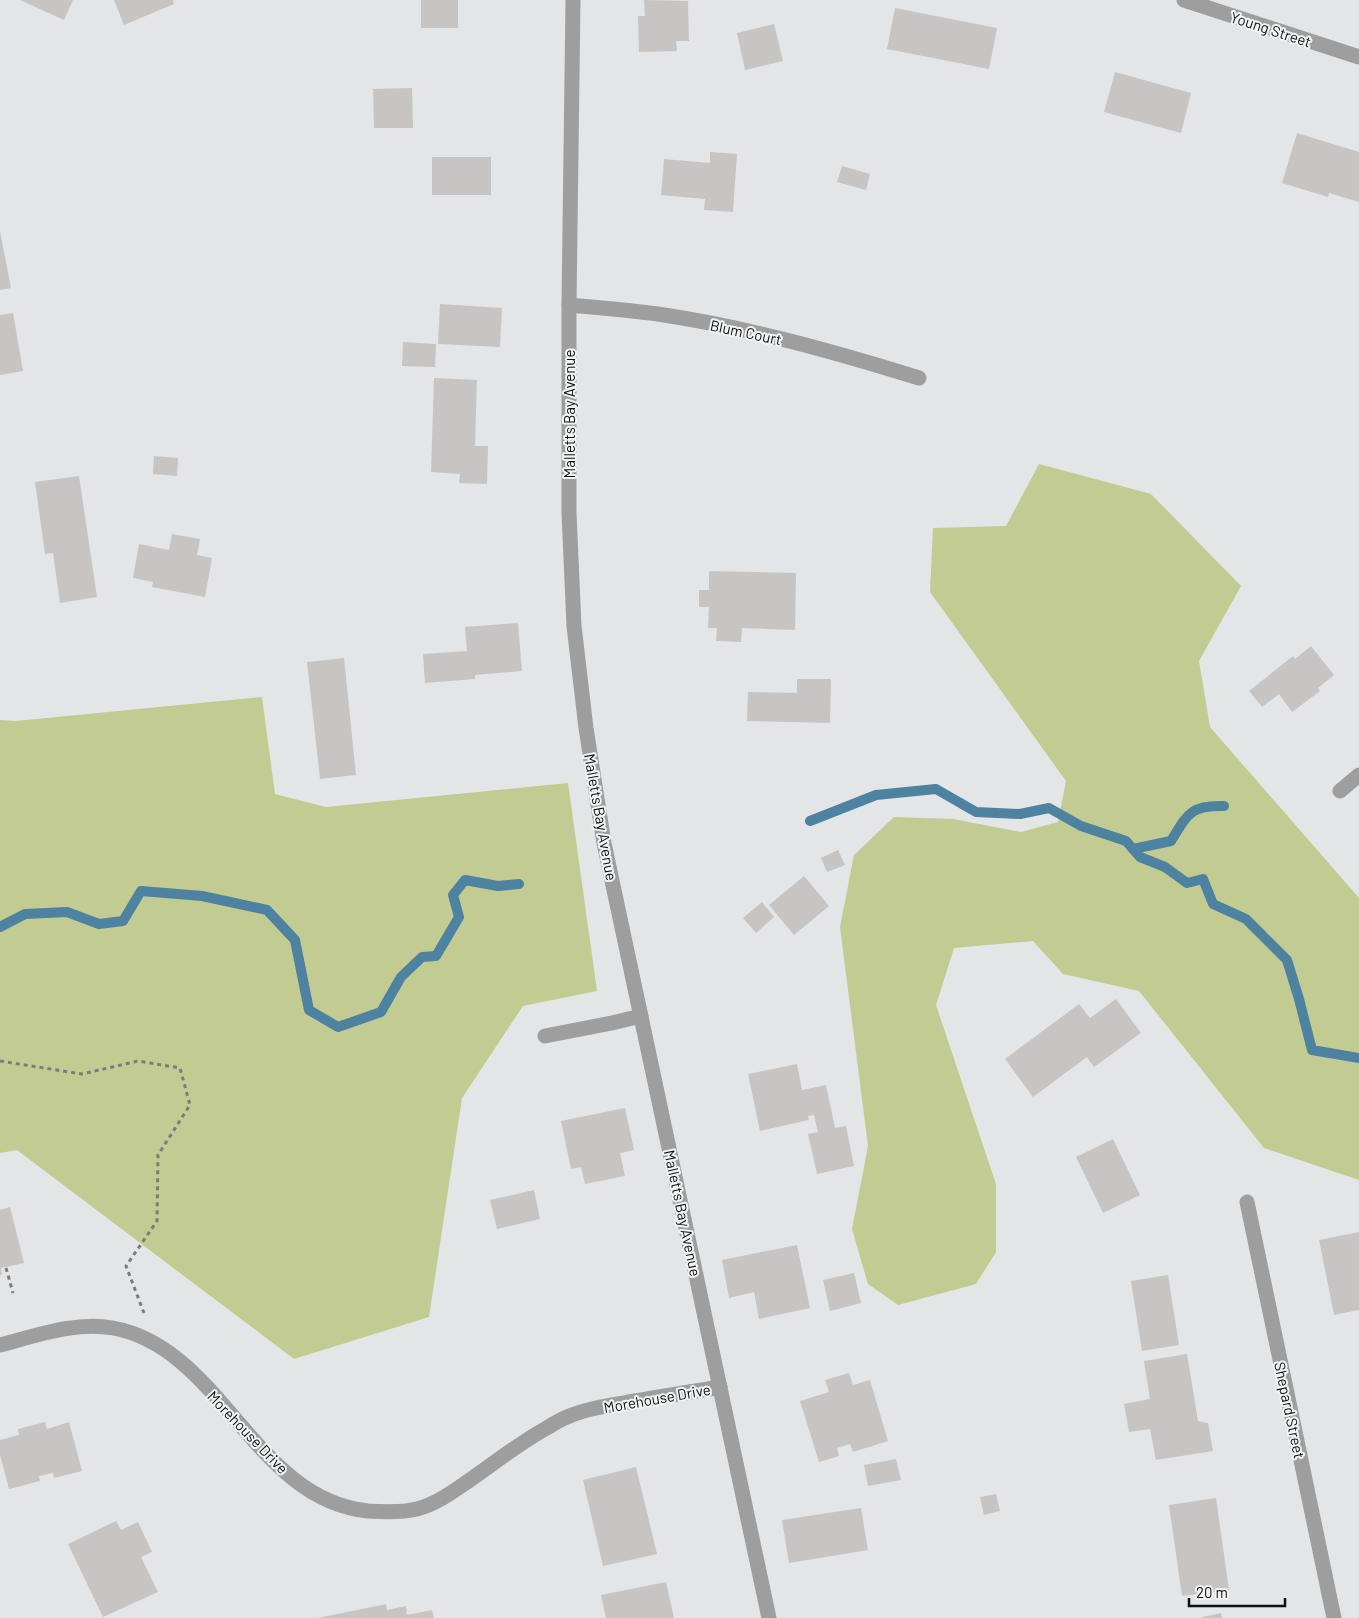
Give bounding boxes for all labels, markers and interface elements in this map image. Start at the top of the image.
street label: Young Street [1228,7,1314,51]
street label: Blum Court [709,316,783,348]
street label: Malletts Bay Avenue [560,350,578,478]
street label: Malletts Bay Avenue [581,752,621,882]
street label: Malletts Bay Avenue [661,1148,705,1278]
street label: Shepard Street [1271,1360,1309,1460]
street label: Morehouse Drive [602,1380,712,1416]
street label: Morehouse Drive [204,1387,292,1477]
scale bar [1189,1576,1285,1608]
text: 20 m [1196,1583,1228,1601]

